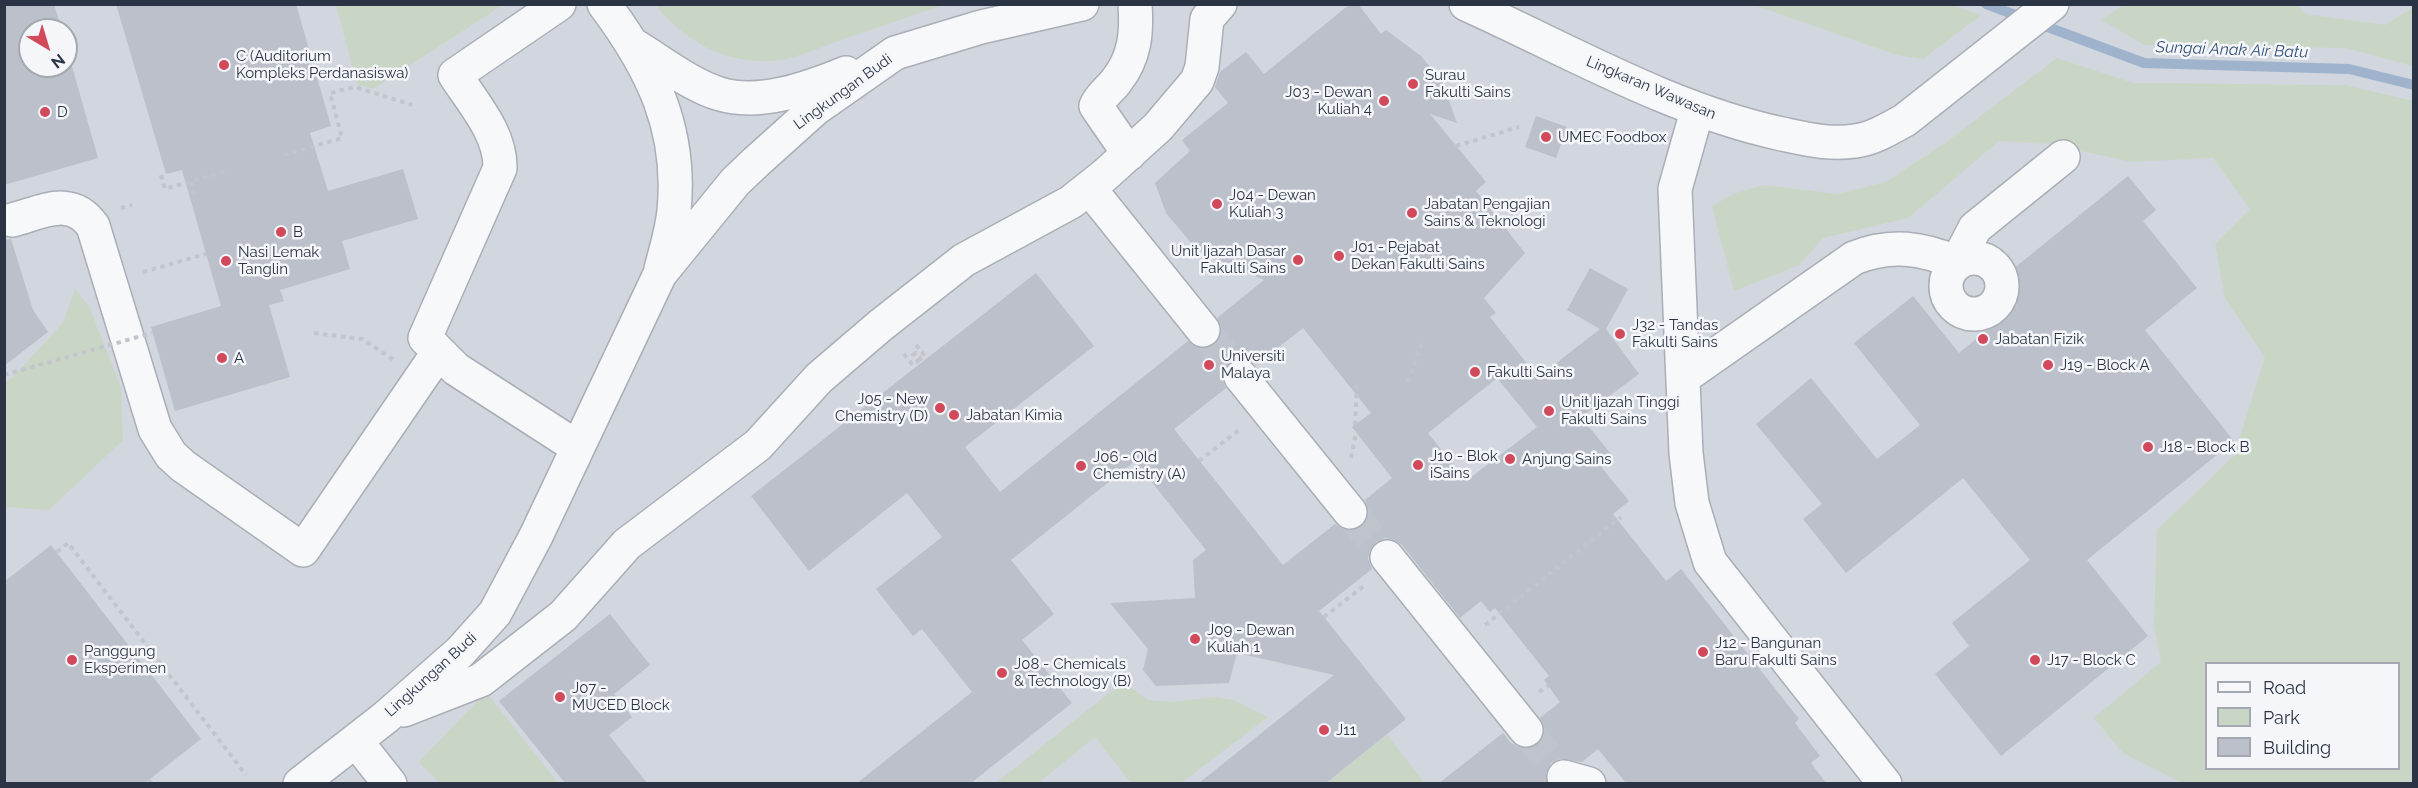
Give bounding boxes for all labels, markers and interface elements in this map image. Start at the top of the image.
north arrow [18,18,78,78]
water label: Sungai Anak Air Batu [2155,38,2309,62]
place label: C (Auditorium Kompleks Perdanasiswa) [236,47,408,82]
text: N [47,50,69,72]
street label: Lingkungan Budi [790,50,896,134]
street label: Lingkaran Wawasan [1583,53,1719,123]
marker: C (Auditorium Kompleks Perdanasiswa) [217,58,231,72]
place label: Surau Fakulti Sains [1425,66,1511,101]
marker: Surau Fakulti Sains [1406,77,1420,91]
place label: J03 - Dewan Kuliah 4 [1285,83,1372,118]
marker: J03 - Dewan Kuliah 4 [1377,94,1391,108]
place label: D [57,103,68,121]
marker: D [38,105,52,119]
place label: UMEC Foodbox [1558,128,1666,146]
marker: UMEC Foodbox [1539,130,1553,144]
place label: J04 - Dewan Kuliah 3 [1229,186,1316,221]
place label: Jabatan Pengajian Sains & Teknologi [1424,195,1550,230]
marker: J04 - Dewan Kuliah 3 [1210,197,1224,211]
marker: Jabatan Pengajian Sains & Teknologi [1405,206,1419,220]
place label: B [293,223,303,241]
marker: B [274,225,288,239]
place label: J01 - Pejabat Dekan Fakulti Sains [1351,238,1485,273]
place label: Unit Ijazah Dasar Fakulti Sains [1171,242,1286,277]
place label: Nasi Lemak Tanglin [238,243,319,278]
marker: J01 - Pejabat Dekan Fakulti Sains [1332,249,1346,263]
marker: Unit Ijazah Dasar Fakulti Sains [1291,253,1305,267]
marker: Nasi Lemak Tanglin [219,254,233,268]
place label: J32 - Tandas Fakulti Sains [1632,316,1718,351]
marker: J32 - Tandas Fakulti Sains [1613,327,1627,341]
place label: Jabatan Fizik [1995,330,2084,348]
marker: Jabatan Fizik [1976,332,1990,346]
place label: Universiti Malaya [1221,347,1285,382]
place label: A [234,349,244,367]
marker: A [215,351,229,365]
place label: J19 - Block A [2060,356,2150,374]
marker: Universiti Malaya [1202,358,1216,372]
marker: J19 - Block A [2041,358,2055,372]
place label: Fakulti Sains [1487,363,1573,381]
marker: Fakulti Sains [1468,365,1482,379]
place label: J05 - New Chemistry (D) [835,390,928,425]
place label: Unit Ijazah Tinggi Fakulti Sains [1561,393,1679,428]
marker: J05 - New Chemistry (D) [933,401,947,415]
marker: Unit Ijazah Tinggi Fakulti Sains [1542,404,1556,418]
place label: Jabatan Kimia [966,406,1063,424]
marker: Jabatan Kimia [947,408,961,422]
place label: J18 - Block B [2160,438,2250,456]
marker: J18 - Block B [2141,440,2155,454]
place label: J10 - Blok iSains [1430,447,1498,482]
place label: J06 - Old Chemistry (A) [1093,448,1186,483]
place label: Anjung Sains [1522,450,1612,468]
marker: Anjung Sains [1503,452,1517,466]
marker: J10 - Blok iSains [1411,458,1425,472]
marker: J06 - Old Chemistry (A) [1074,459,1088,473]
place label: J09 - Dewan Kuliah 1 [1207,621,1294,656]
street label: Lingkungan Budi [381,629,481,721]
marker: J09 - Dewan Kuliah 1 [1188,632,1202,646]
place label: J12 - Bangunan Baru Fakulti Sains [1715,634,1837,669]
place label: Panggung Eksperimen [84,642,166,677]
marker: J12 - Bangunan Baru Fakulti Sains [1696,645,1710,659]
place label: J17 - Block C [2047,651,2136,669]
marker: Panggung Eksperimen [65,653,79,667]
marker: J17 - Block C [2028,653,2042,667]
place label: J08 - Chemicals & Technology (B) [1014,655,1131,690]
legend [2205,662,2400,770]
marker: J08 - Chemicals & Technology (B) [995,666,1009,680]
text: Road [2263,677,2306,698]
place label: J07 - MUCED Block [572,679,670,714]
marker: J07 - MUCED Block [553,690,567,704]
text: Park [2263,707,2300,728]
place label: J11 [1336,721,1356,739]
marker: J11 [1317,723,1331,737]
text: Building [2263,737,2331,758]

